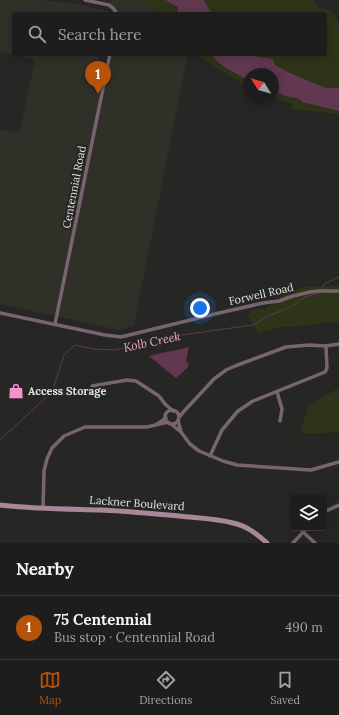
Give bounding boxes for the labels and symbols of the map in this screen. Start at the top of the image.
pin: 1 [85,61,111,94]
north arrow [243,68,279,104]
street label: Centennial Road [59,144,89,230]
street label: Forwell Road [227,280,295,308]
your location [190,298,210,318]
water label: Kolb Creek [122,328,182,355]
shop icon: Access Storage [7,382,25,400]
place label: Access Storage [28,384,106,398]
street label: Lackner Boulevard [89,493,186,513]

